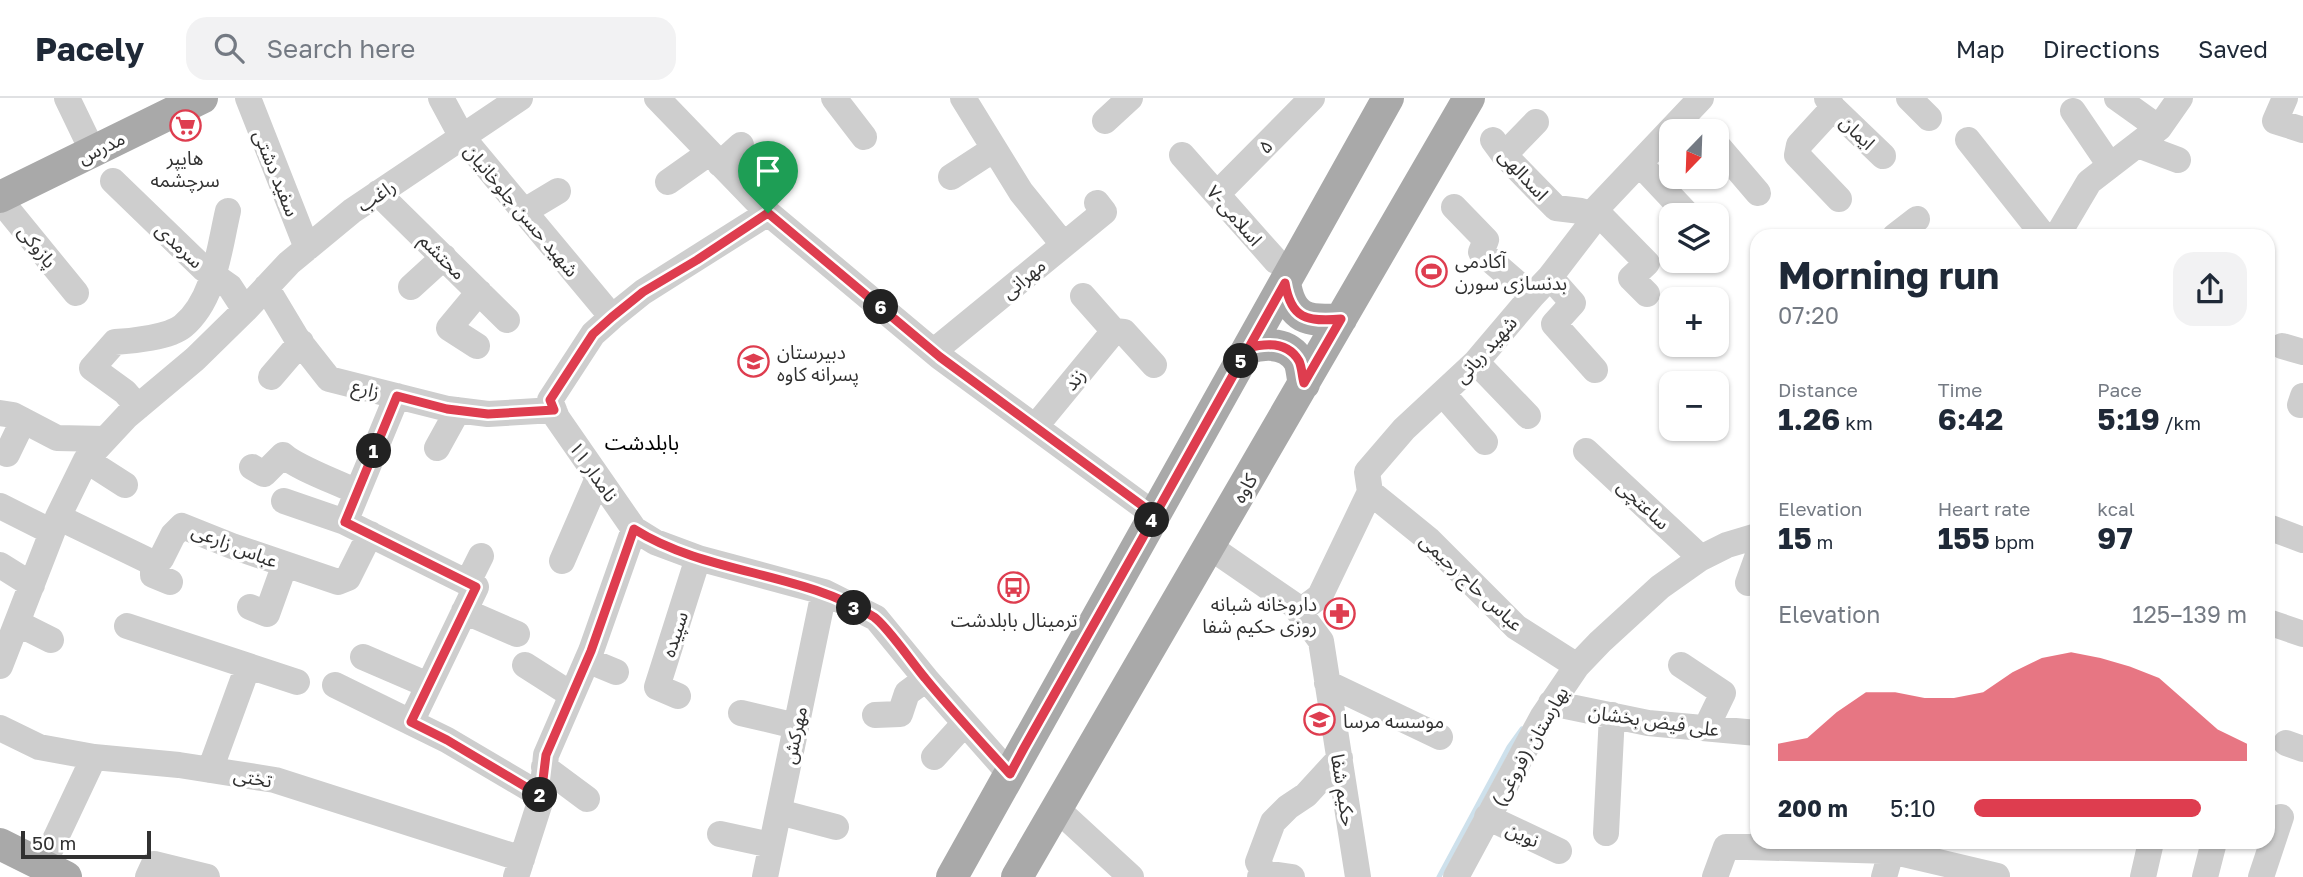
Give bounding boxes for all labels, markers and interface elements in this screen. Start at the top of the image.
search box [186,17,676,80]
text: Pacely [35,29,144,68]
icon: search [210,29,248,67]
text: Search here [266,33,415,64]
text: Map [1956,34,2005,63]
text: Directions [2043,34,2160,63]
text: Saved [2198,34,2268,63]
supermarket icon: هایپر سرچشمه [168,109,202,143]
street label: ایمان [1836,110,1880,154]
north arrow [1659,119,1729,189]
map controls [1659,119,1729,441]
street label: مدرس [74,126,129,169]
street label: سفید دشتی [248,126,305,220]
street label: ۵ [1253,134,1277,158]
street label: شهید حسن جلوخانیان [459,139,584,282]
pin [738,141,798,213]
street label: اسدالهی [1494,143,1554,205]
place label: هایپر سرچشمه [150,146,220,193]
icon: arrive [749,152,787,190]
street label: راغب [352,174,400,217]
street label: ۷-اسلامی [1202,180,1268,251]
button: layers [1659,203,1729,273]
street label: سرمدی [151,217,208,273]
street label: پازوکی [12,220,62,273]
street label: محتشم [412,228,471,287]
place label: آکادمی بدنسازی سورن [1455,249,1567,295]
text: Morning run [1778,252,1999,297]
button: share [2173,252,2247,326]
street label: مهرانی [996,253,1050,304]
sports icon: آکادمی بدنسازی سورن [1415,254,1449,288]
button: + [1659,287,1729,357]
pin: 6 [864,290,898,325]
text: 6 [874,295,887,318]
text: 07:20 [1778,301,1839,329]
street label: شهید ربانی [1449,311,1522,388]
place label: دبیرستان پسرانه کاوه [777,340,859,387]
pin: 5 [1224,344,1258,378]
school or university icon: دبیرستان پسرانه کاوه [737,345,771,379]
text: 5 [1235,349,1246,372]
street label: زند [1058,363,1091,395]
button: − [1659,371,1729,441]
street label: زارع [349,373,382,405]
text: Distance [1778,378,1858,401]
text: Time [1938,378,1982,401]
text: Pace [2097,378,2142,401]
text: 1.26 [1778,401,1840,437]
text: 6:42 [1938,401,2003,437]
text: 5:19 [2097,401,2160,437]
text: km [1840,411,1873,434]
text: /km [2160,411,2201,434]
district label: بابلدشت [605,429,679,455]
pin: 1 [356,434,392,468]
street label: ۱۱ نامدار [564,436,623,506]
text: 1 [369,439,378,462]
street label: کاوه [1227,468,1263,507]
street label: ساعتچی [1612,474,1675,535]
text: Elevation [1778,497,1863,520]
text: Heart rate [1938,497,2030,520]
text: kcal [2097,497,2135,520]
pin: 4 [1134,502,1170,538]
text: 4 [1146,508,1157,531]
street label: عباس زارعی [188,518,281,573]
text: 15 [1778,520,1812,556]
text: 155 [1938,520,1990,556]
text: 97 [2097,520,2133,556]
street label: عباس حاج رحیمی [1414,528,1528,638]
text: m [1812,530,1833,553]
text: bpm [1990,530,2035,553]
bus stop icon: ترمینال بابلدشت [997,571,1031,605]
pin: 3 [836,590,872,626]
place label: داروخانه شبانه‌ روزی حکیم شفا [1202,592,1317,641]
text: 3 [848,596,859,619]
pharmacy icon: داروخانه شبانه‌ روزی حکیم شفا [1323,597,1357,631]
text: Elevation [1778,600,1880,628]
text: 125–139 m [2132,600,2247,628]
street label: سپیده [656,608,694,661]
place label: ترمینال بابلدشت [951,608,1077,632]
street label: بهارستان (فروغی) [1485,682,1573,810]
street label: علی فیض بخشان [1587,699,1721,742]
school or university icon: موسسه مرسا [1303,703,1337,737]
street label: مهرکش [777,704,812,766]
place label: موسسه مرسا [1343,709,1444,733]
street label: حکیم شفا [1323,752,1361,829]
street label: تختی [232,762,274,793]
pin: 2 [522,778,558,812]
text: 2 [534,783,545,806]
text: 200 m [1778,794,1848,822]
text: 5:10 [1890,794,1936,822]
street label: نوین [1502,816,1543,852]
scale bar [21,828,150,860]
text: 50 m [32,831,76,854]

